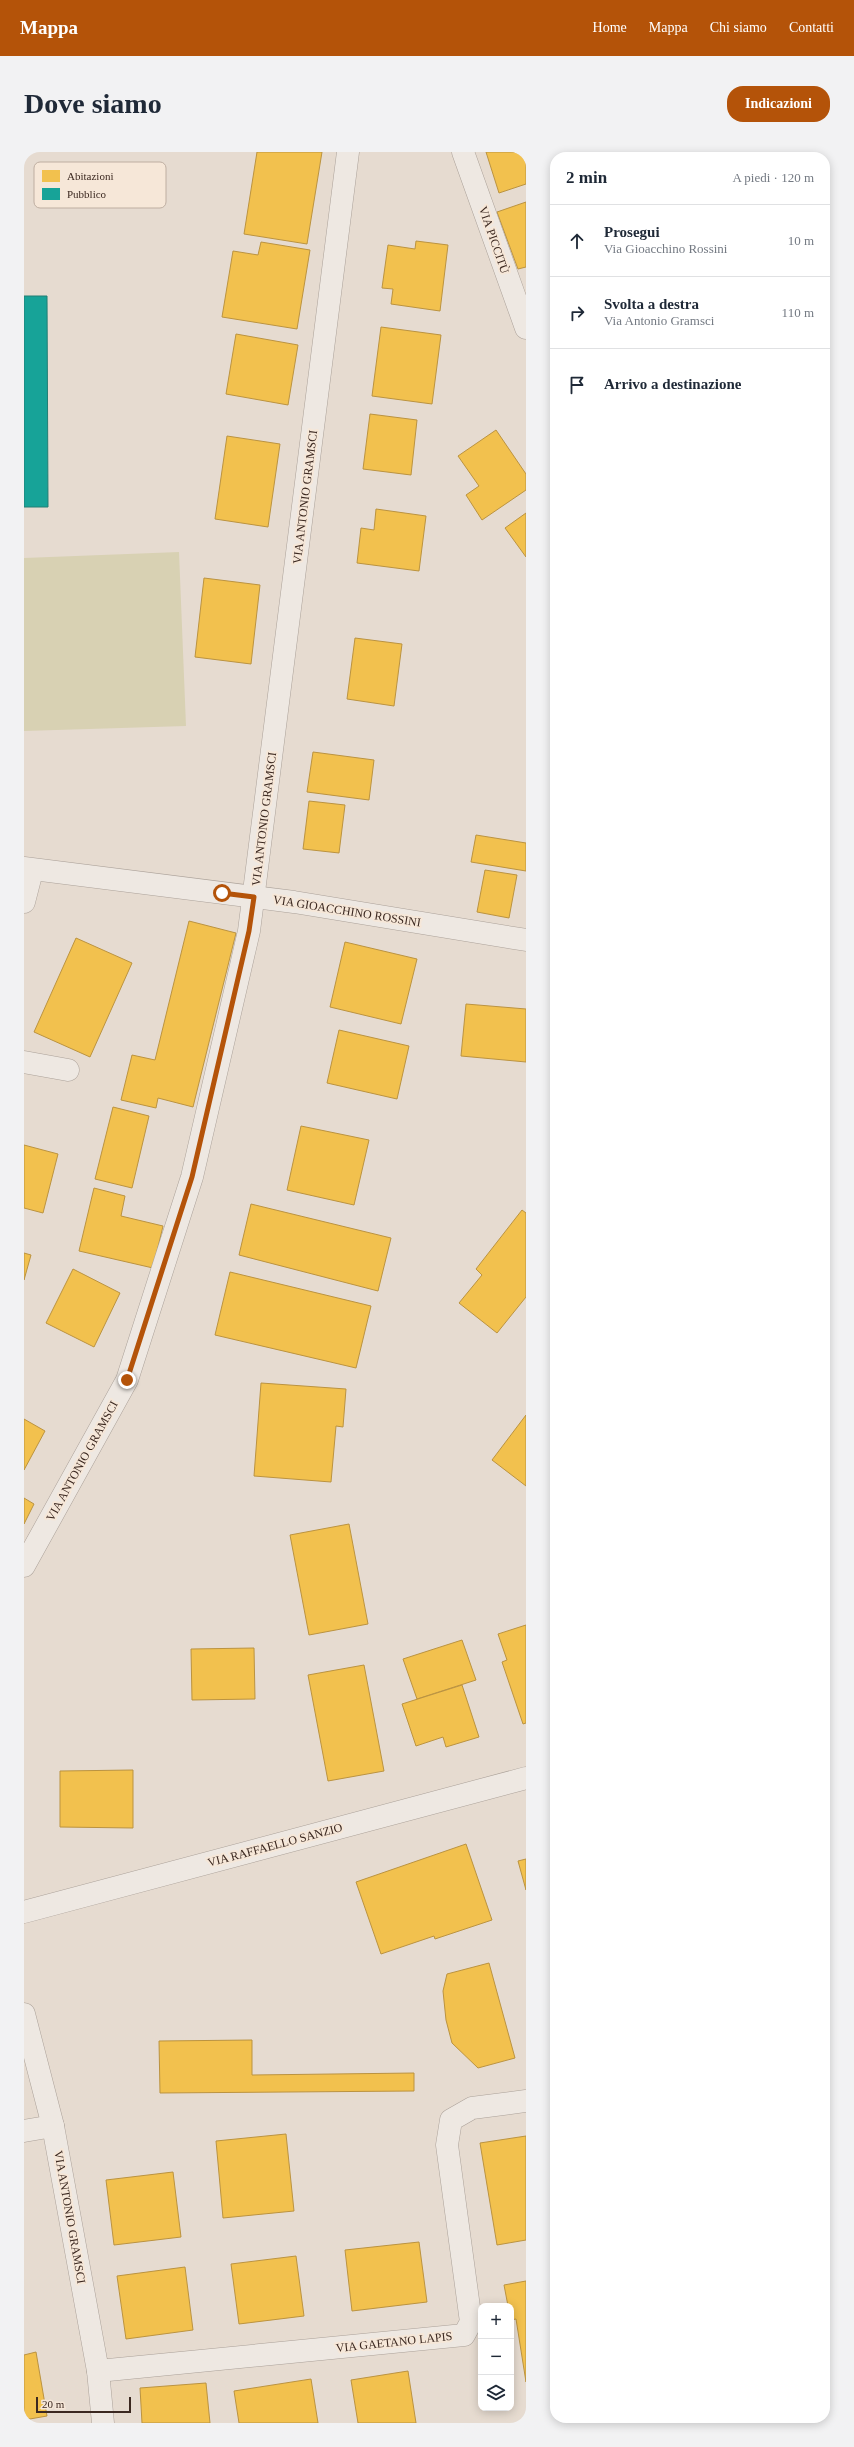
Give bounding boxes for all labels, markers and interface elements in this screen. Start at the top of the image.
text: Mappa [20,17,78,38]
text: Home [593,20,627,35]
text: Mappa [649,20,688,35]
text: Chi siamo [710,20,767,35]
text: Contatti [789,20,834,35]
button: Indicazioni [727,86,830,122]
text: Dove siamo [24,88,162,119]
legend [34,162,166,208]
text: 2 min [566,168,607,187]
text: Abitazioni [67,170,113,182]
text: A piedi · 120 m [732,170,814,185]
text: Pubblico [67,188,107,200]
street label: VIA PICCITÙ [476,204,512,276]
text: Prosegui [604,224,660,240]
icon: ahead [566,230,588,252]
text: 10 m [788,233,814,248]
text: Via Gioacchino Rossini [604,241,727,256]
text: Svolta a destra [604,296,699,312]
icon: right [566,302,588,324]
text: 110 m [782,305,814,320]
text: Via Antonio Gramsci [604,313,714,328]
icon: arrive [566,374,588,396]
text: Arrivo a destinazione [604,376,741,392]
street label: VIA ANTONIO GRAMSCI [290,429,320,565]
street label: VIA ANTONIO GRAMSCI [249,751,279,887]
route start [213,884,231,902]
street label: VIA GIOACCHINO ROSSINI [272,892,422,930]
route end [118,1371,136,1389]
street label: VIA ANTONIO GRAMSCI [43,1399,121,1523]
street label: VIA RAFFAELLO SANZIO [206,1820,344,1870]
street label: VIA ANTONIO GRAMSCI [51,2149,89,2285]
map controls [478,2303,514,2411]
button: + [478,2303,514,2339]
street label: VIA GAETANO LAPIS [335,2329,453,2355]
button: − [478,2339,514,2375]
button: layers [478,2375,514,2411]
scale bar [36,2395,131,2414]
text: 20 m [42,2398,64,2410]

